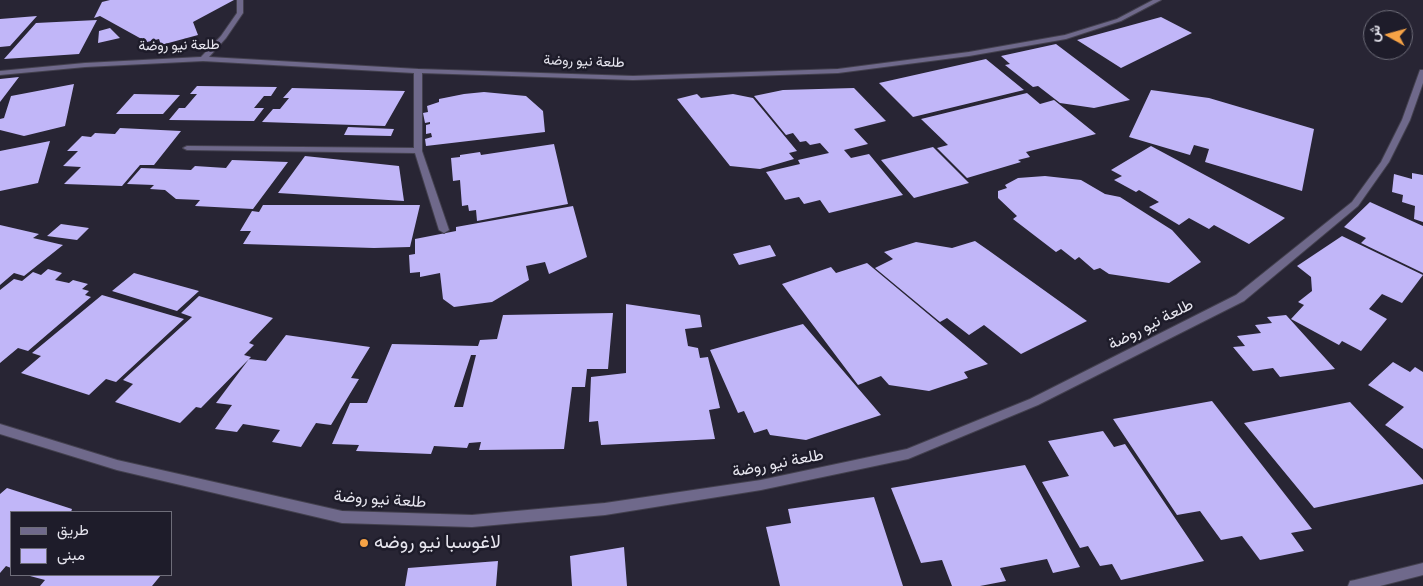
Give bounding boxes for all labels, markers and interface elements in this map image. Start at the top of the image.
north arrow [1363,10,1413,60]
text: ش [1363,24,1385,43]
street label: طلعة نيو روضة [138,37,220,55]
street label: طلعة نيو روضة [543,52,625,72]
street label: طلعة نيو روضة [1105,295,1197,355]
street label: طلعة نيو روضة [731,446,825,482]
street label: طلعة نيو روضة [333,487,427,513]
legend [10,511,172,576]
text: طريق [57,519,89,540]
place label: لاغوسبا نيو روضه [374,532,501,554]
marker: لاغوسبا نيو روضه [358,537,370,549]
text: مبنى [57,544,85,565]

